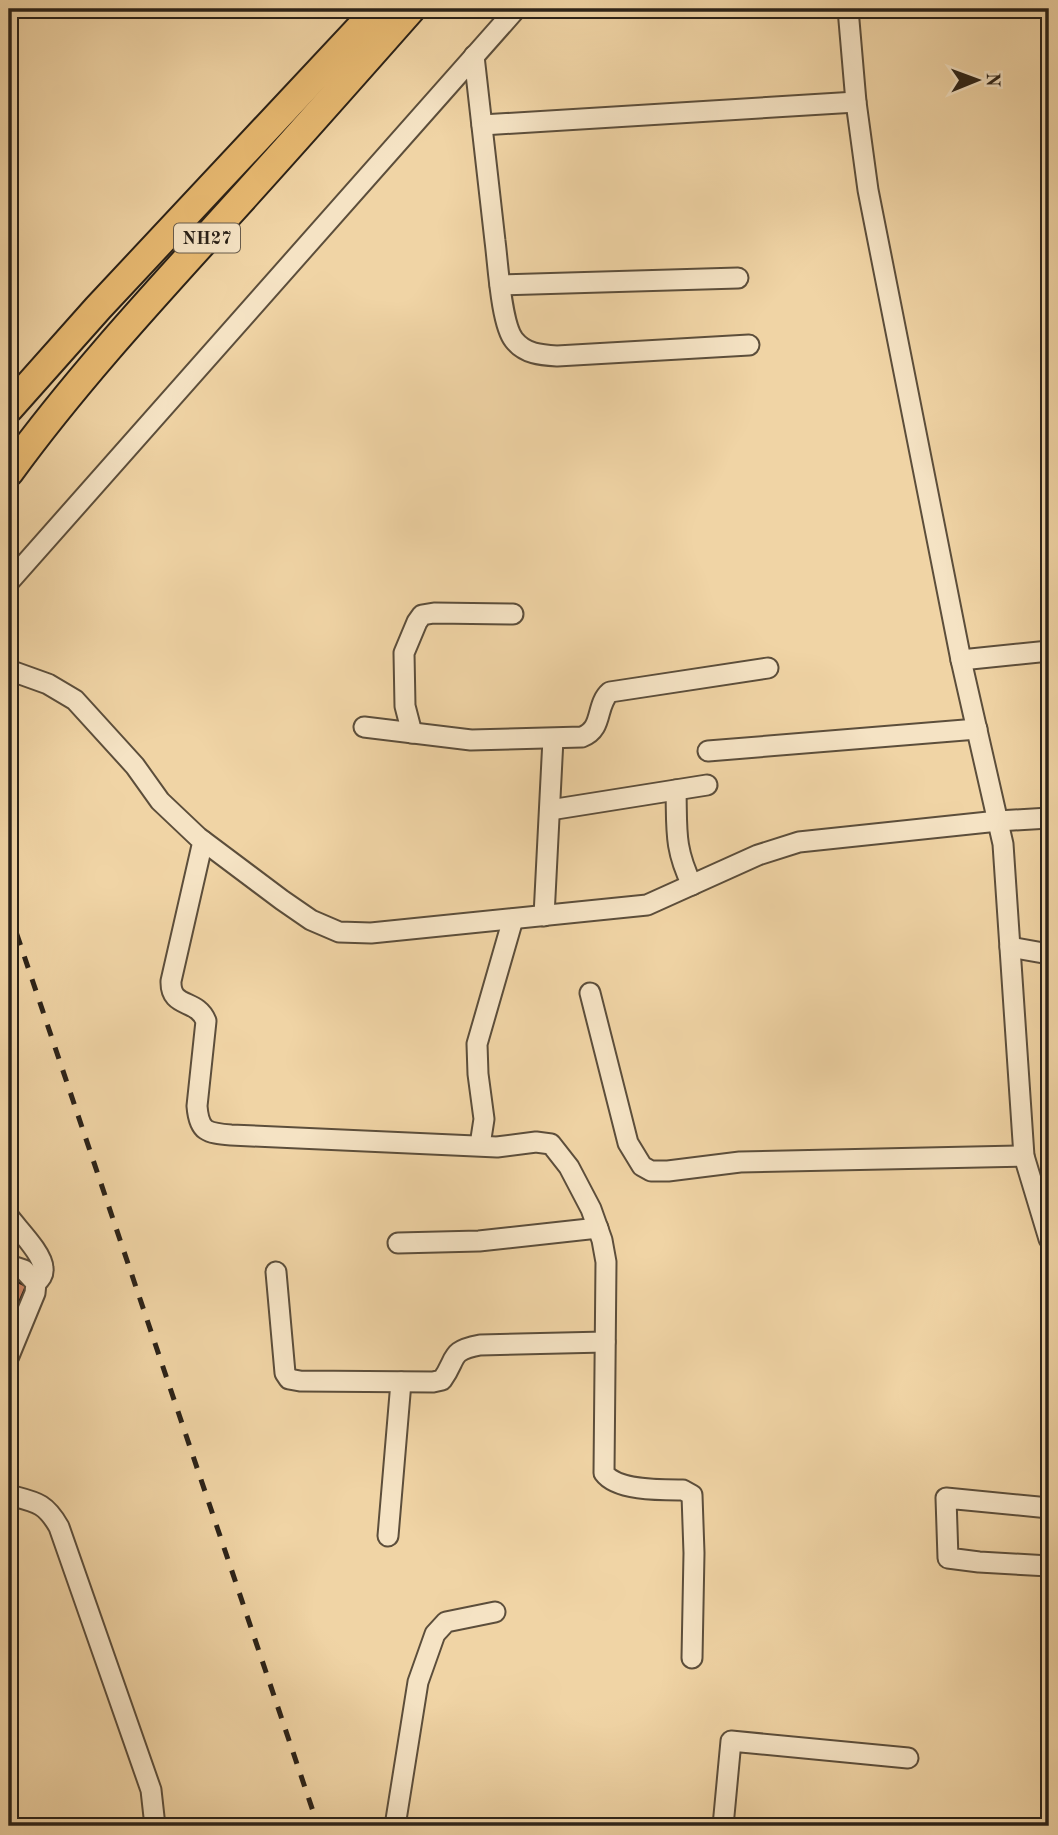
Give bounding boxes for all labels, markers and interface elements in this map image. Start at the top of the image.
north arrow [942,46,1012,116]
text: N [982,72,1001,88]
road number: NH27 [174,224,240,252]

